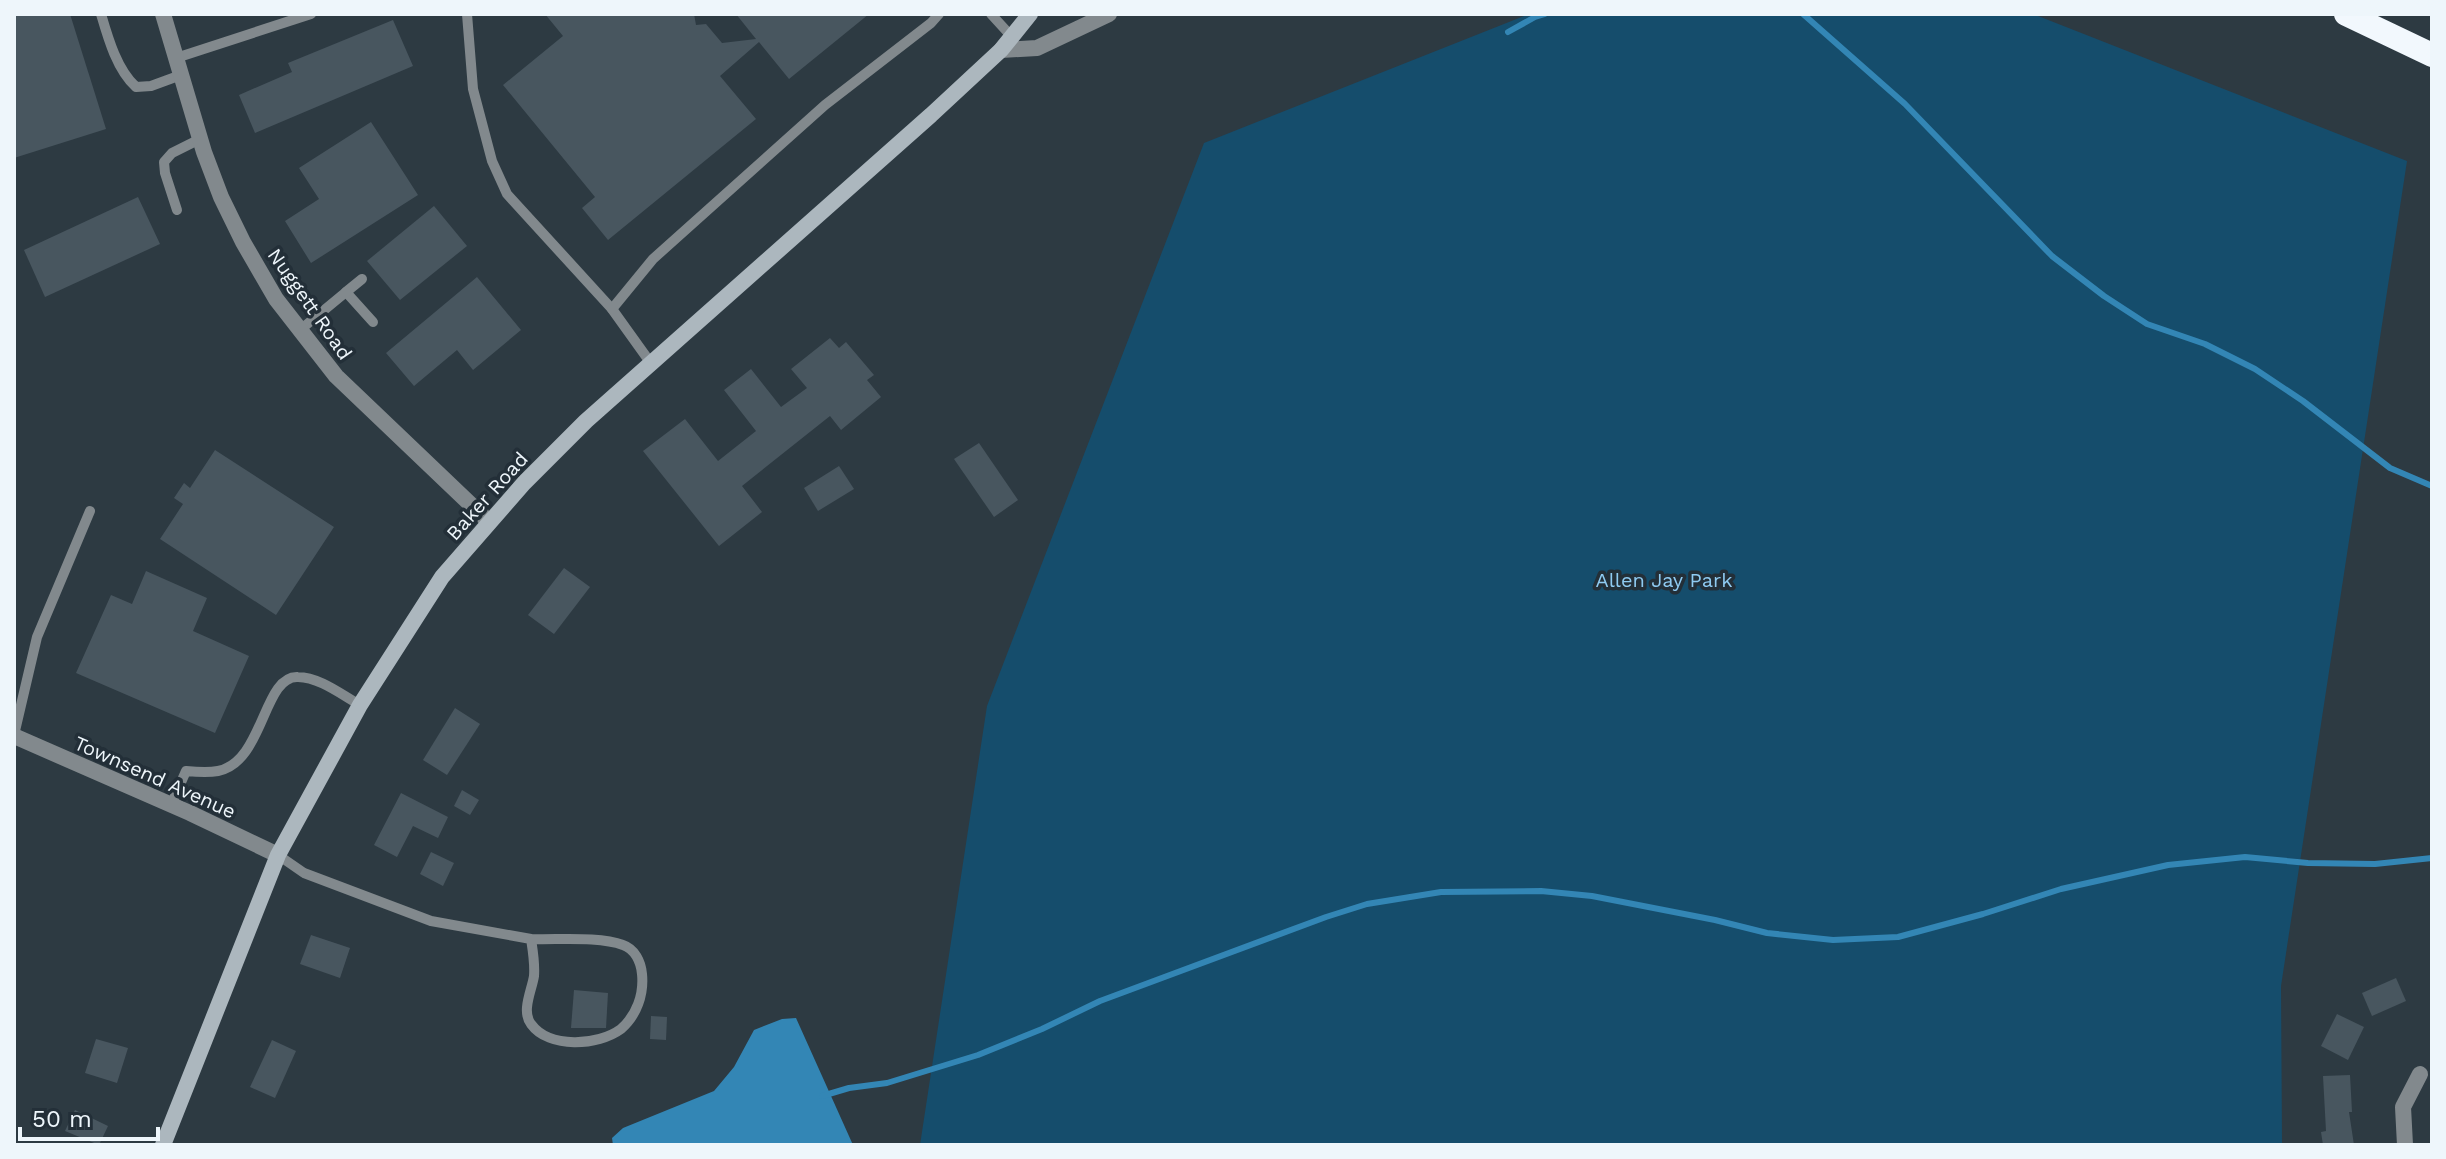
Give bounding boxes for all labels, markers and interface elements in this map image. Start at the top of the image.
street label: Nuggett Road [263,244,357,364]
street label: Baker Road [441,447,533,545]
park label: Allen Jay Park [1595,568,1733,592]
street label: Townsend Avenue [70,731,240,823]
scale bar [20,1091,158,1141]
text: 50 m [32,1105,92,1133]

